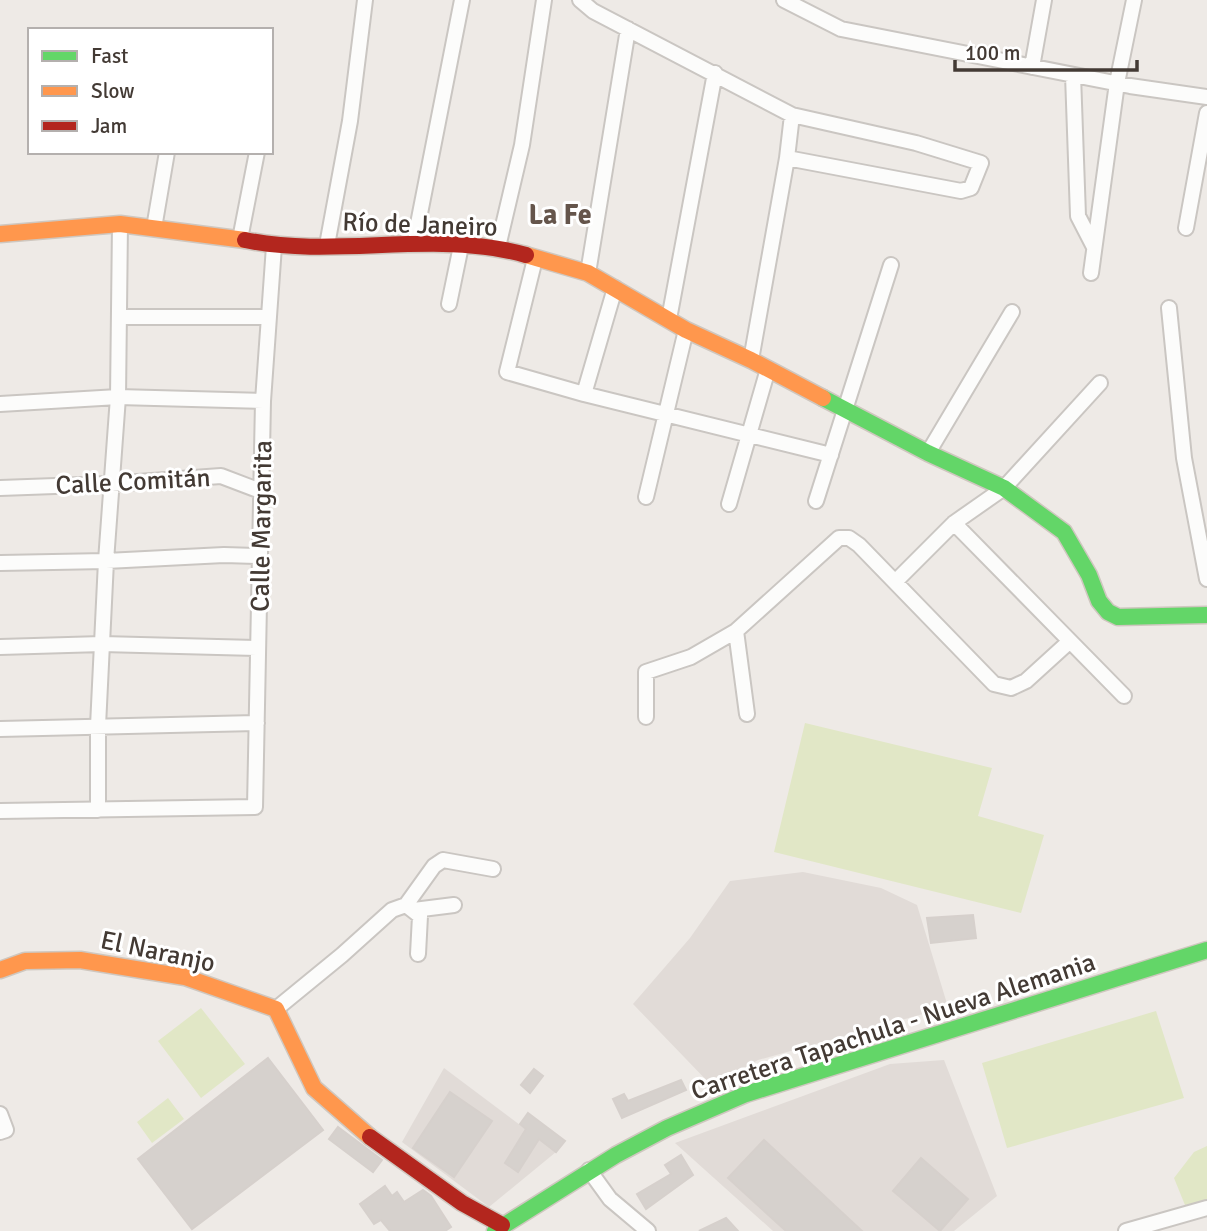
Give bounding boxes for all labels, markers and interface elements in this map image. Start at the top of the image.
legend [28,28,273,154]
scale bar [955,28,1137,72]
text: 100 m [965,40,1020,66]
text: Fast [91,43,128,69]
text: Slow [91,78,135,104]
text: Jam [91,113,127,139]
district label: La Fe [528,198,592,232]
street label: Río de Janeiro [342,206,498,244]
street label: Calle Margarita [245,440,279,612]
street label: Calle Comitán [55,462,211,502]
street label: El Naranjo [98,924,218,980]
street label: Carretera Tapachula - Nueva Alemania [687,946,1099,1108]

